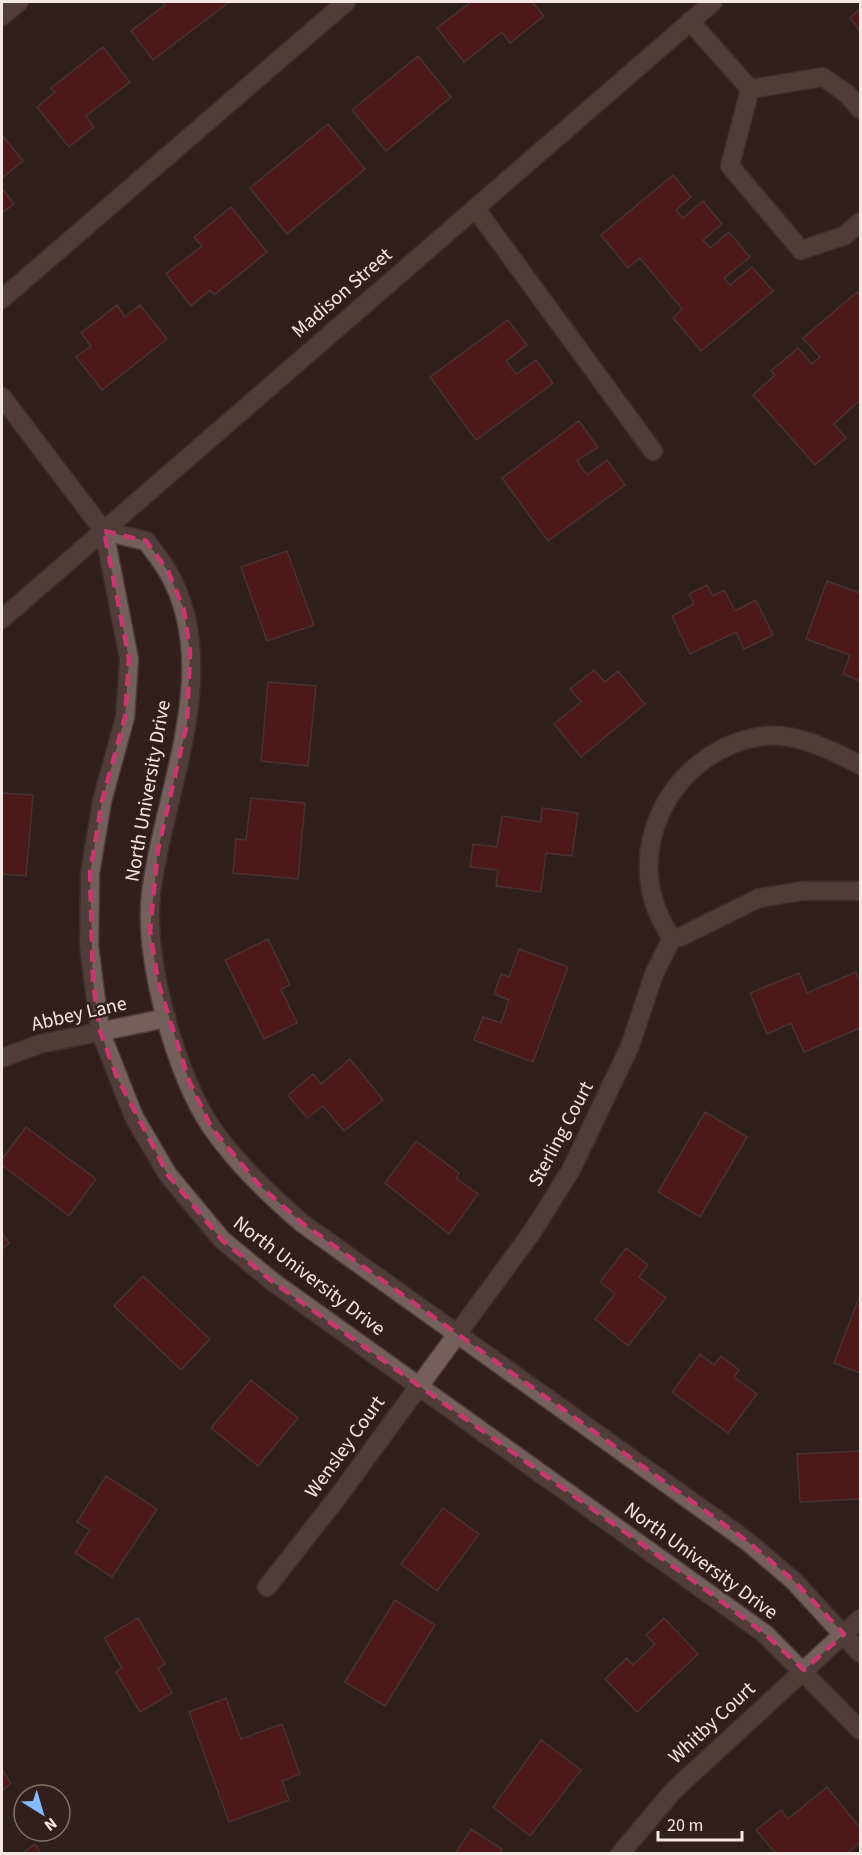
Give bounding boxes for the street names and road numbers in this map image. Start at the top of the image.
street label: Madison Street [286,241,398,345]
street label: North University Drive [118,698,178,884]
street label: Abbey Lane [29,989,129,1039]
street label: Sterling Court [522,1076,601,1192]
street label: North University Drive [227,1209,391,1343]
street label: Wensley Court [298,1390,392,1504]
street label: North University Drive [618,1496,784,1626]
street label: Whitby Court [662,1675,762,1771]

